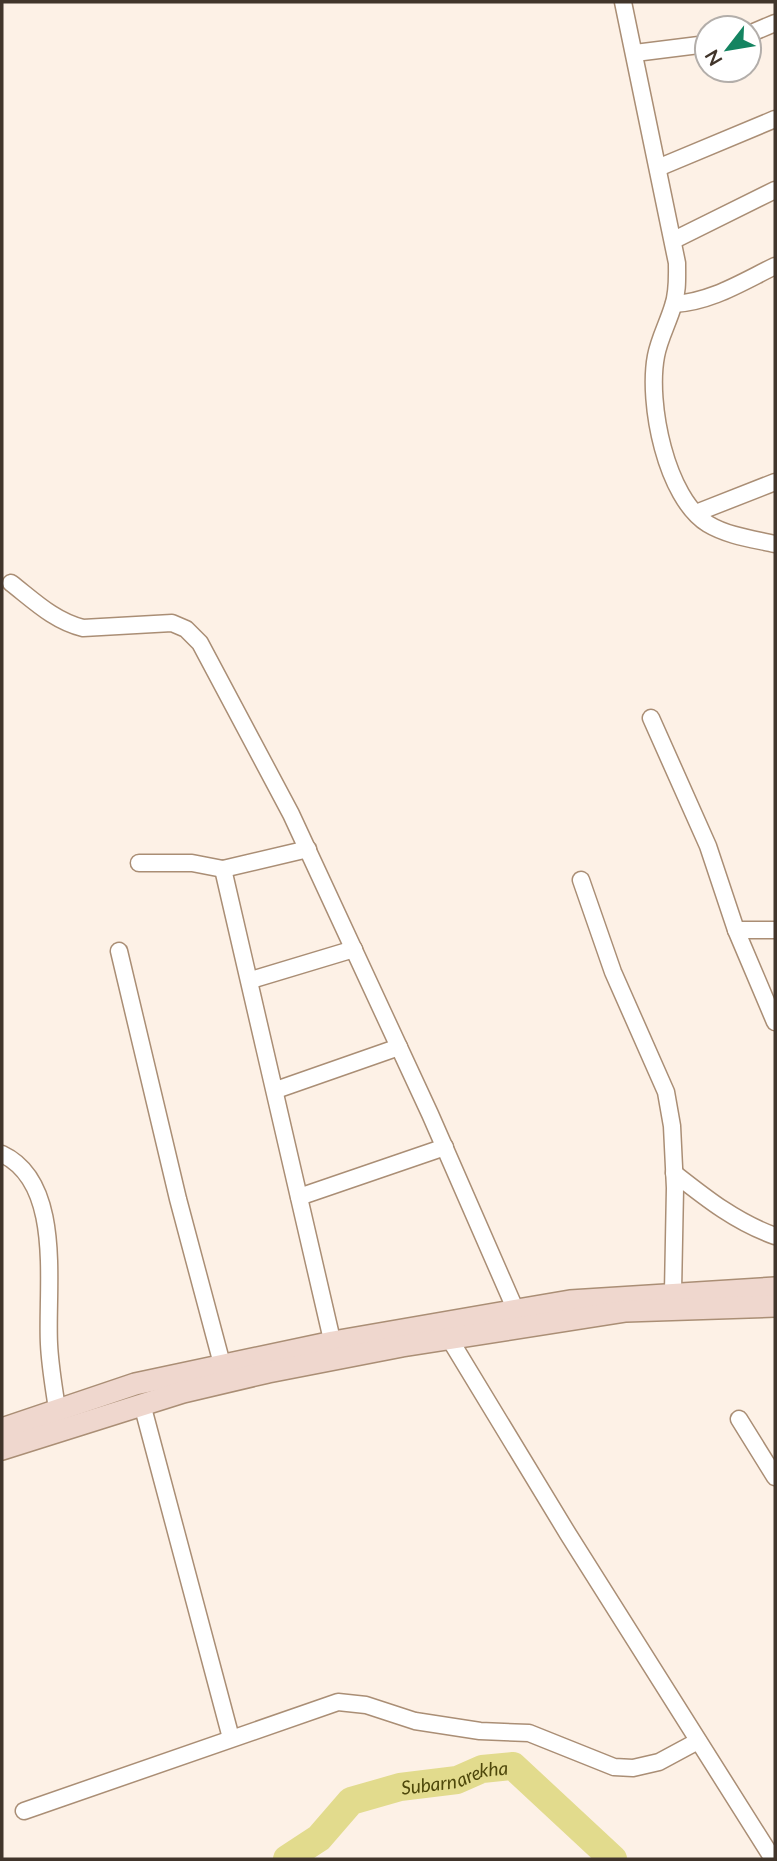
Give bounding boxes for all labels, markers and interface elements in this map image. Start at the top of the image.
north arrow [693,14,763,84]
text: N [699,46,727,70]
water label: Subarnarekha [400,1755,509,1798]

